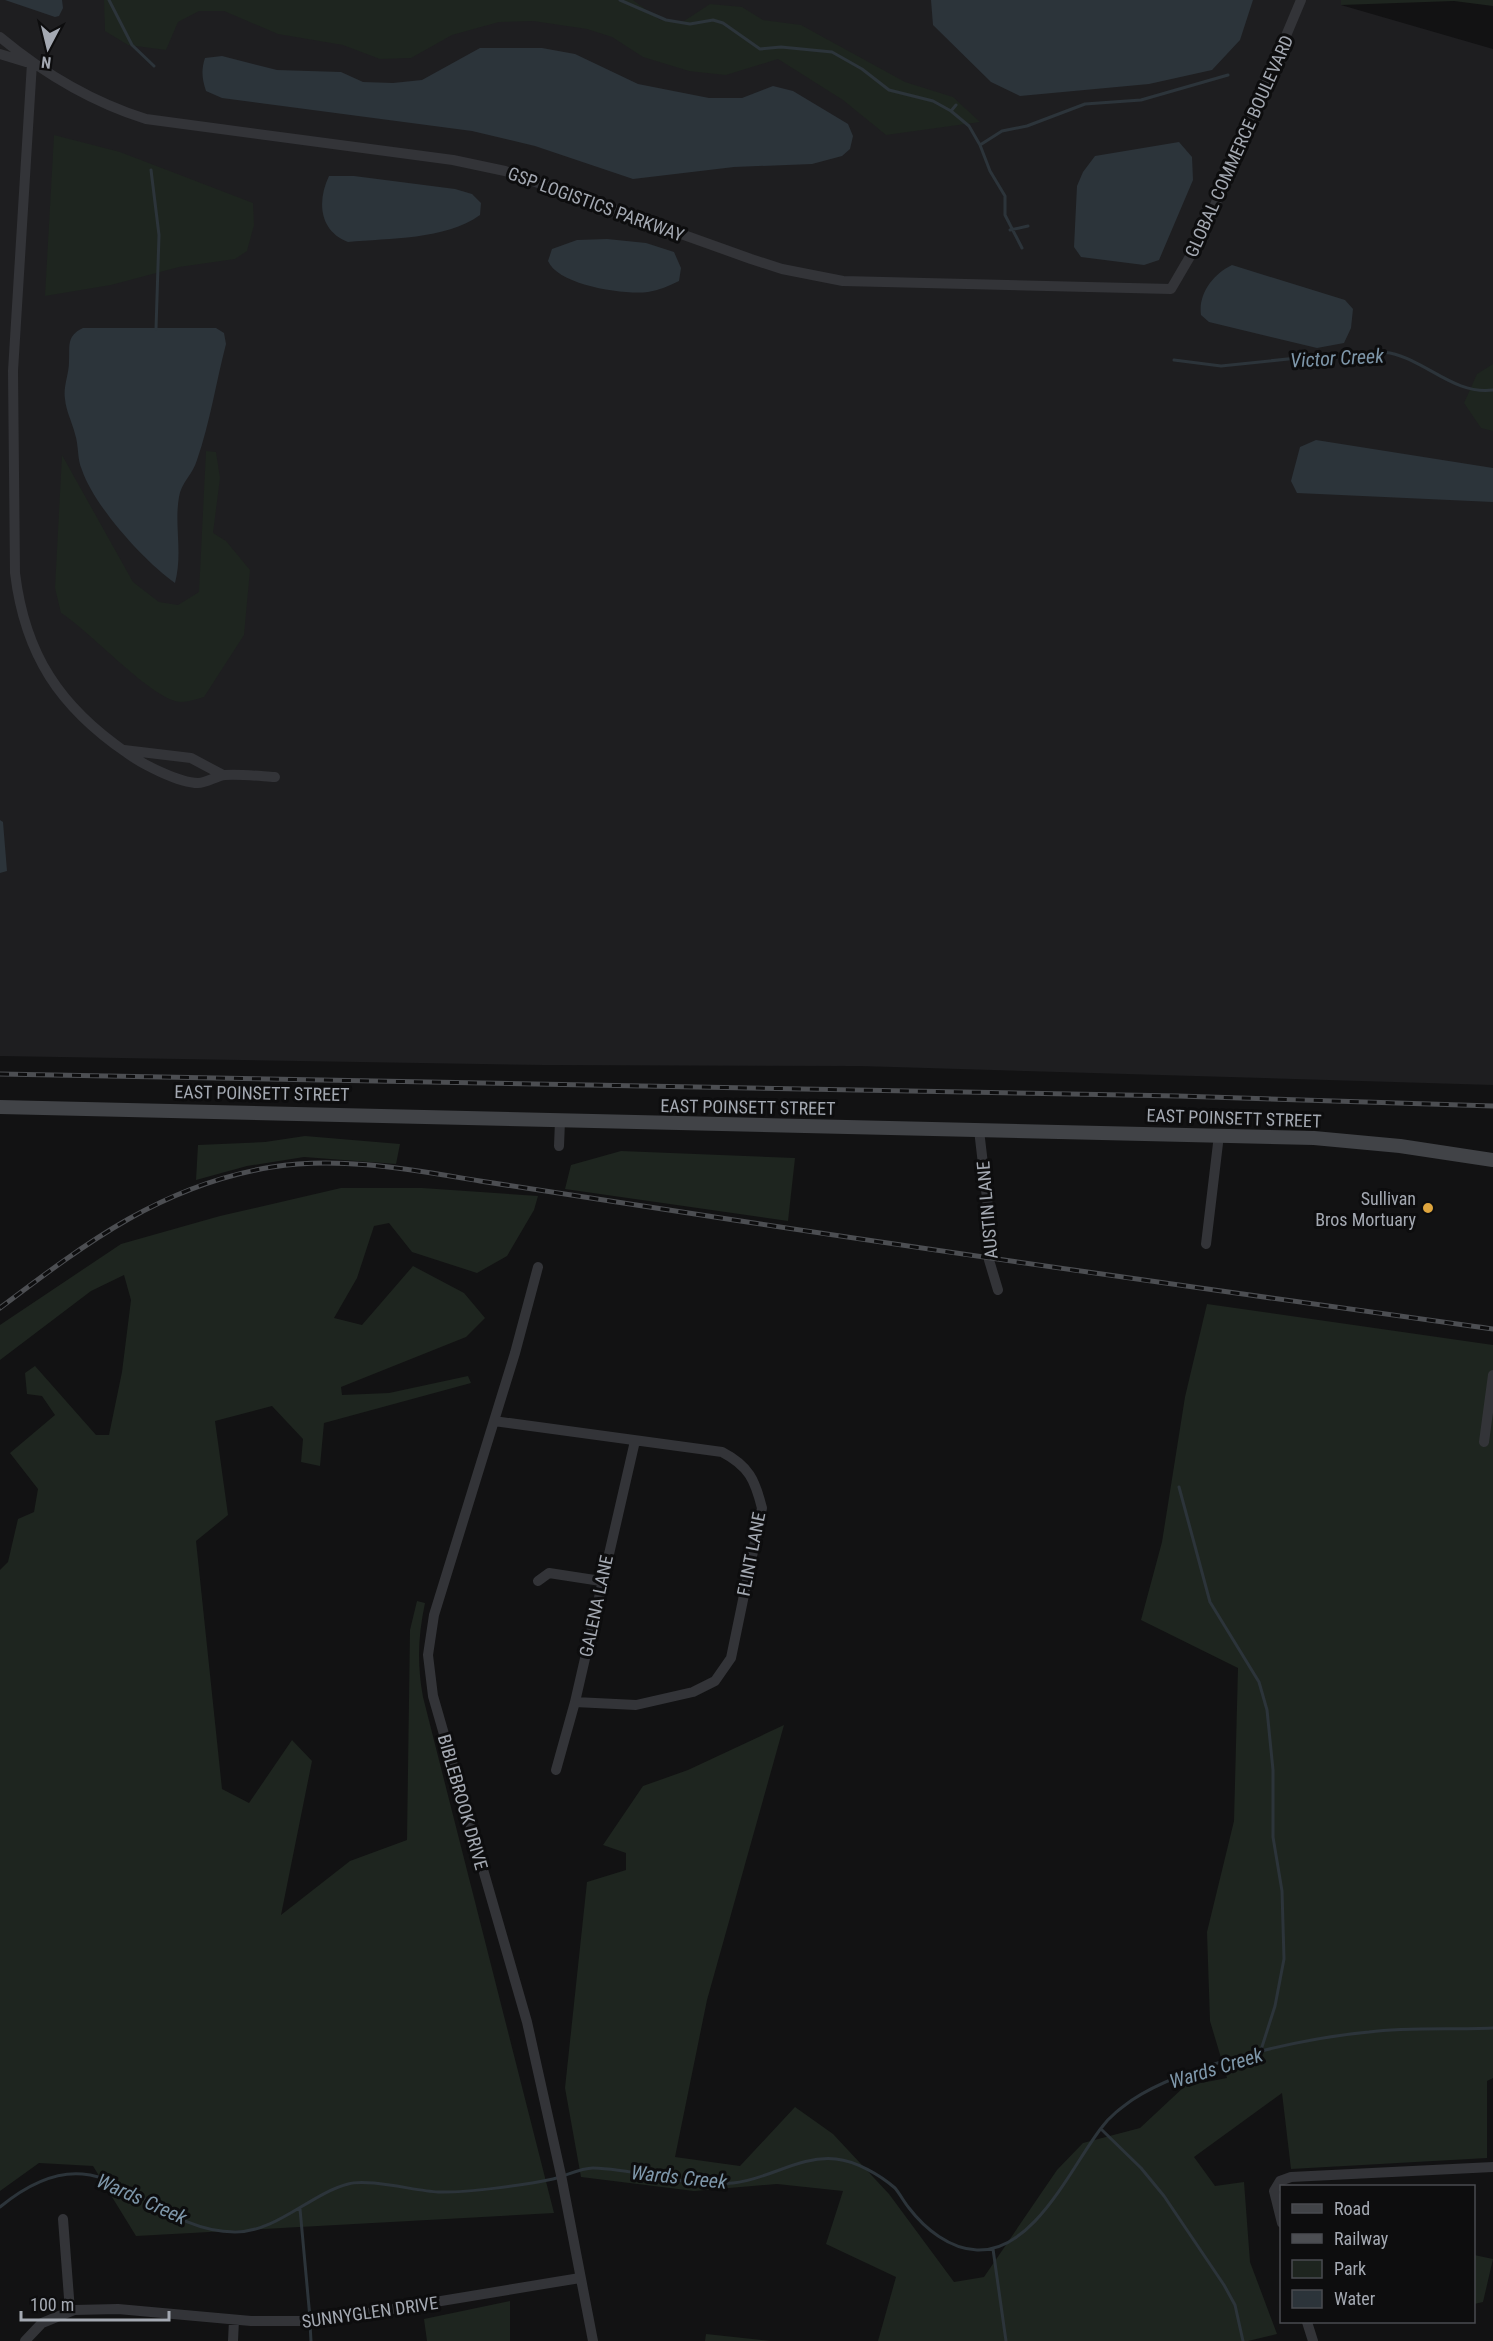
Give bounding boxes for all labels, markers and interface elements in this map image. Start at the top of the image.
north arrow [18,18,78,78]
street label: GLOBAL COMMERCE BOULEVARD [1181,32,1297,260]
text: N [40,52,52,72]
street label: GSP LOGISTICS PARKWAY [505,162,687,246]
water label: Victor Creek [1290,343,1386,372]
street label: EAST POINSETT STREET [174,1081,350,1105]
street label: EAST POINSETT STREET [660,1095,836,1119]
street label: EAST POINSETT STREET [1146,1104,1322,1132]
street label: AUSTIN LANE [972,1160,1002,1260]
place label: Sullivan Bros Mortuary [1315,1188,1416,1230]
marker: Sullivan Bros Mortuary [1421,1201,1435,1215]
street label: FLINT LANE [733,1510,769,1598]
street label: GALENA LANE [575,1553,617,1659]
street label: BIBLEBROOK DRIVE [434,1732,492,1872]
water label: Wards Creek [1167,2042,1267,2094]
water label: Wards Creek [630,2160,729,2194]
water label: Wards Creek [93,2168,192,2230]
legend [1280,2185,1475,2323]
text: Road [1334,2198,1370,2219]
text: Railway [1334,2228,1389,2249]
text: Park [1334,2258,1366,2279]
scale bar [21,2284,170,2322]
text: Water [1334,2288,1376,2309]
street label: SUNNYGLEN DRIVE [300,2292,440,2332]
text: 100 m [30,2294,74,2315]

